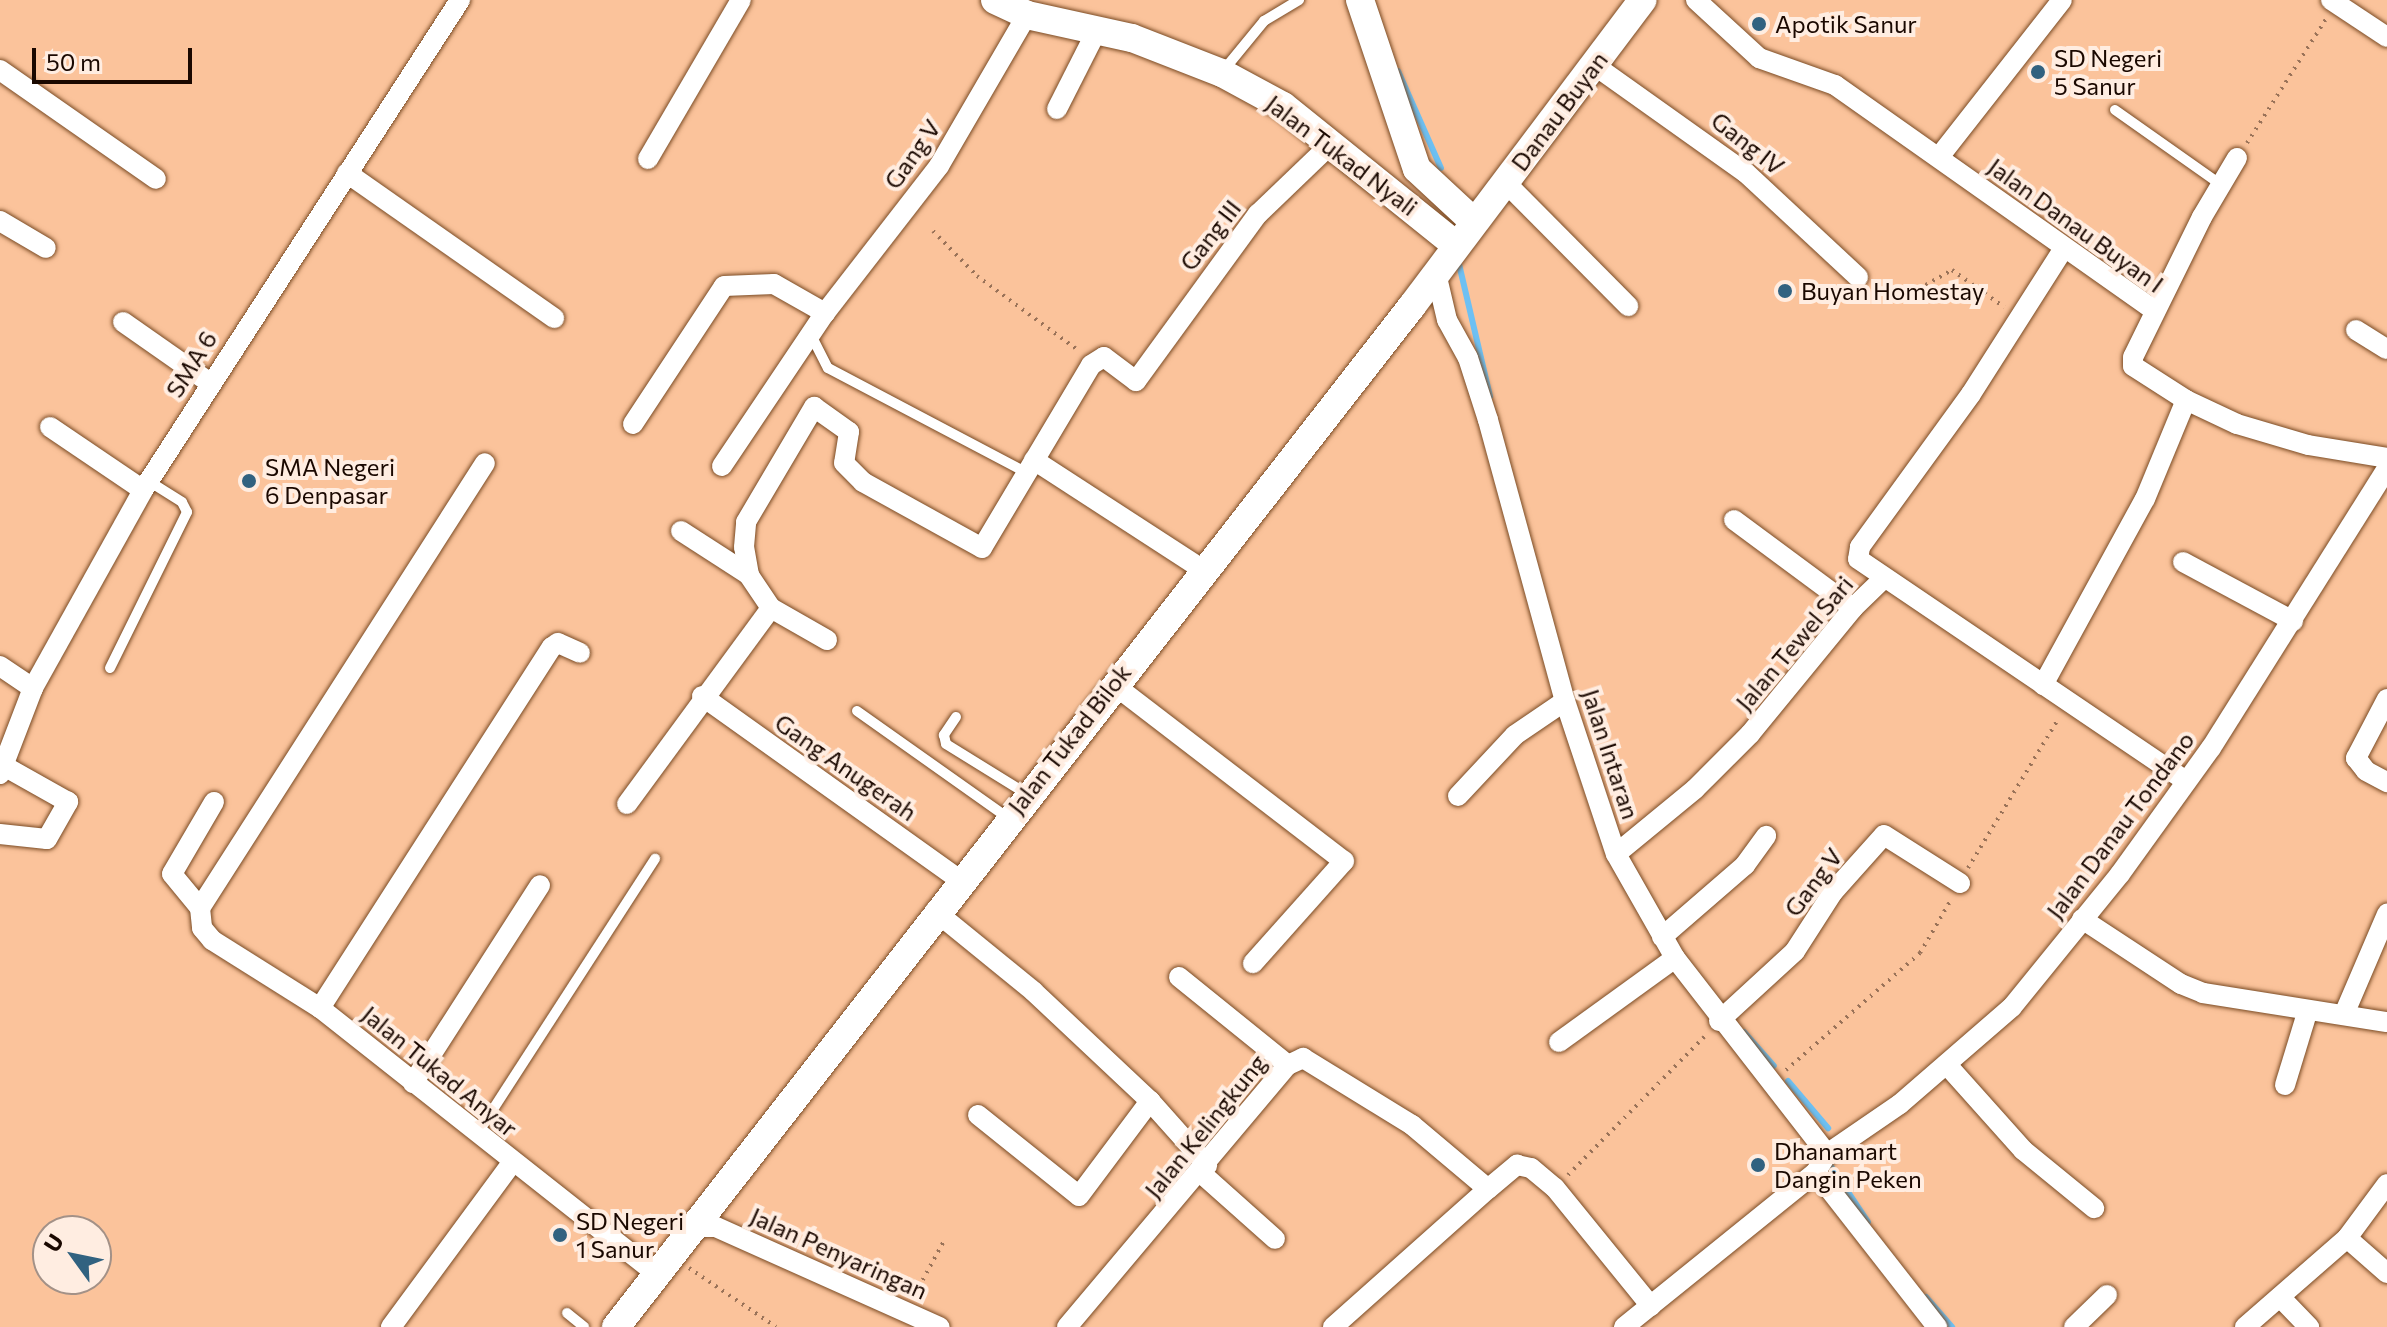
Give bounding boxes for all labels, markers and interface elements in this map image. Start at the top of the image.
place label: Apotik Sanur [1775,10,1917,38]
marker: Apotik Sanur [1750,15,1768,33]
scale bar [36,32,196,82]
place label: SD Negeri 5 Sanur [2054,44,2162,100]
street label: Danau Buyan [1505,46,1613,176]
text: 50 m [46,47,101,76]
marker: SD Negeri 5 Sanur [2029,63,2047,81]
street label: Jalan Tukad Nyali [1260,89,1424,221]
street label: Gang IV [1706,106,1790,180]
street label: Gang V [878,114,946,194]
street label: Jalan Danau Buyan I [1983,152,2169,298]
street label: Gang III [1174,194,1246,276]
place label: Buyan Homestay [1801,277,1984,305]
marker: Buyan Homestay [1776,282,1794,300]
street label: SMA 6 [160,326,222,402]
place label: SMA Negeri 6 Denpasar [265,453,395,509]
marker: SMA Negeri 6 Denpasar [240,472,258,490]
street label: Jalan Tewel Sari [1729,570,1859,716]
street label: Jalan Tukad Bilok [1001,658,1137,820]
street label: Jalan Intaran [1576,685,1646,823]
street label: Gang Anugerah [770,708,922,826]
street label: Jalan Danau Tondano [2040,726,2200,924]
street label: Gang V [1778,842,1848,922]
street label: Jalan Tukad Anyar [356,999,524,1143]
street label: Jalan Kelingkung [1138,1048,1272,1204]
place label: Dhanamart Dangin Peken [1774,1137,1922,1193]
marker: Dhanamart Dangin Peken [1749,1156,1767,1174]
street label: Jalan Penyaringan [746,1201,932,1305]
place label: SD Negeri 1 Sanur [576,1207,684,1263]
north arrow [32,1215,112,1295]
marker: SD Negeri 1 Sanur [551,1226,569,1244]
text: U [37,1229,69,1257]

